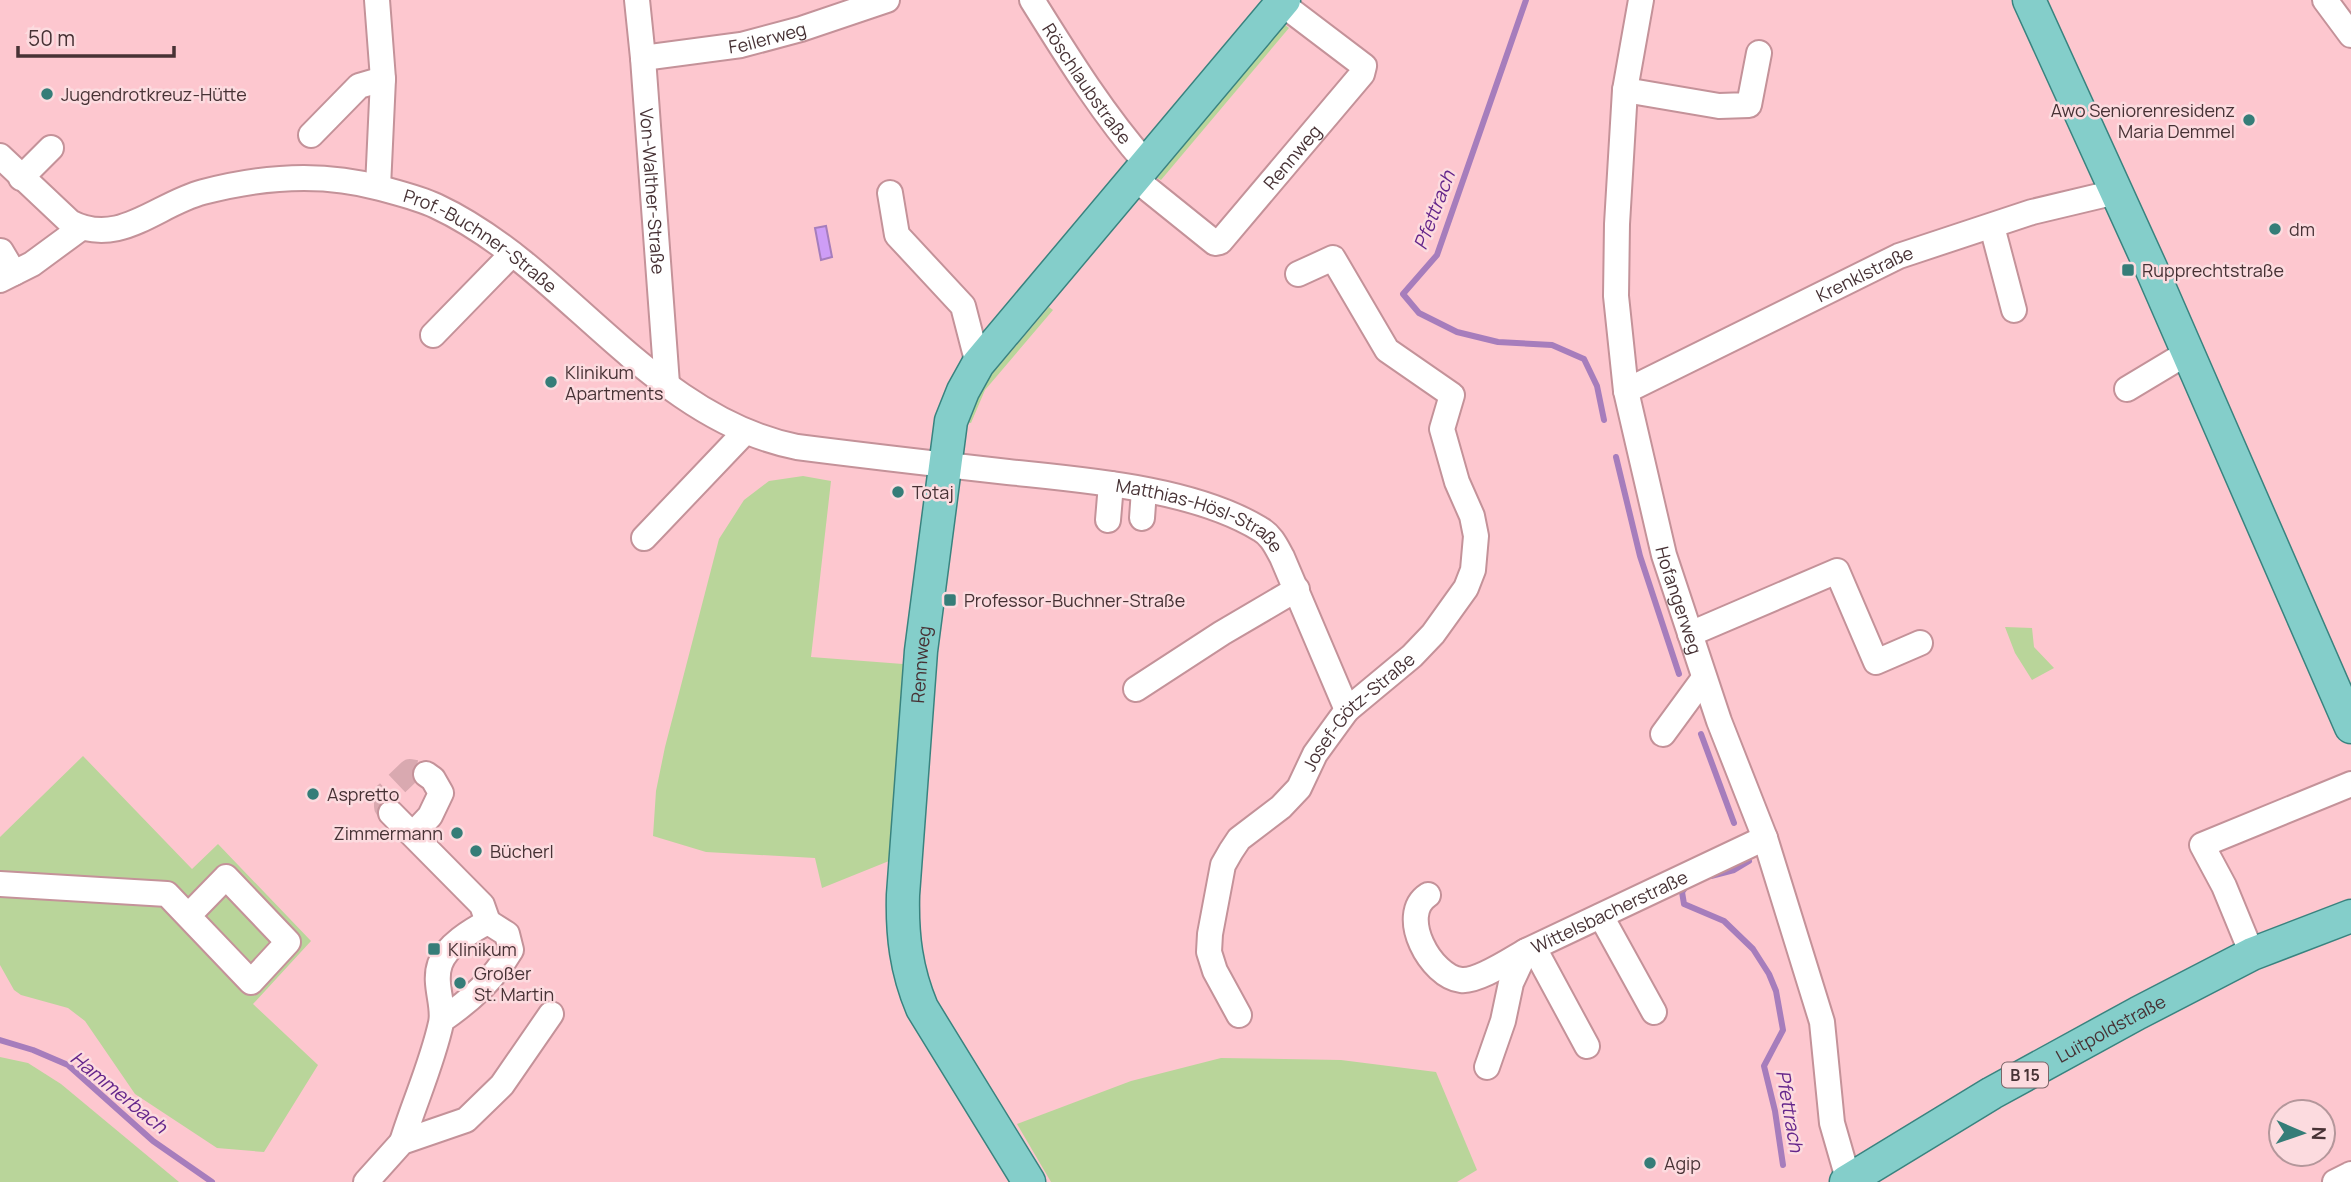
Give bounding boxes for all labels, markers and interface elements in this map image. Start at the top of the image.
scale bar [18,14,173,58]
street label: Feilerweg [727,16,809,59]
street label: Röschlaubstraße [1037,18,1137,149]
text: 50 m [28,24,75,52]
place label: Jugendrotkreuz-Hütte [61,82,247,106]
marker: Jugendrotkreuz-Hütte [39,86,55,102]
place label: Awo Seniorenresidenz Maria Demmel [2051,98,2235,143]
street label: Von-Walther-Straße [635,107,671,275]
marker: Awo Seniorenresidenz Maria Demmel [2241,112,2257,128]
street label: Rennweg [1258,119,1326,194]
water label: Pfettrach [1407,166,1461,253]
street label: Prof.-Buchner-Straße [401,183,563,298]
place label: dm [2289,217,2315,241]
marker: dm [2267,221,2283,237]
street label: Krenklstraße [1812,240,1916,307]
place label: Rupprechtstraße [2142,258,2284,282]
marker: Rupprechtstraße [2120,262,2136,278]
place label: Klinikum Apartments [565,360,664,405]
marker: Klinikum Apartments [543,374,559,390]
street label: Matthias-Hösl-Straße [1114,473,1289,557]
place label: Totaj [912,480,954,504]
marker: Totaj [890,484,906,500]
street label: Hofangerweg [1650,544,1708,657]
place label: Professor-Buchner-Straße [964,588,1185,612]
marker: Professor-Buchner-Straße [942,592,958,608]
street label: Rennweg [905,624,936,704]
street label: Josef-Götz-Straße [1297,647,1420,775]
place label: Aspretto [327,782,399,806]
marker: Aspretto [305,786,321,802]
place label: Zimmermann [334,821,443,845]
marker: Zimmermann [449,825,465,841]
place label: Bücherl [490,839,554,863]
marker: Bücherl [468,843,484,859]
street label: Wittelsbacherstraße [1527,864,1691,959]
place label: Klinikum [448,937,517,961]
marker: Klinikum [426,941,442,957]
place label: Großer St. Martin [474,961,554,1006]
marker: Großer St. Martin [452,975,468,991]
street label: Luitpoldstraße [2051,989,2170,1068]
water label: Hammerbach [65,1045,173,1139]
road number: B 15 [2002,1063,2048,1088]
water label: Pfettrach [1770,1068,1810,1155]
north arrow [2267,1098,2337,1168]
text: N [2306,1126,2332,1141]
place label: Agip [1664,1151,1701,1175]
marker: Agip [1642,1155,1658,1171]

